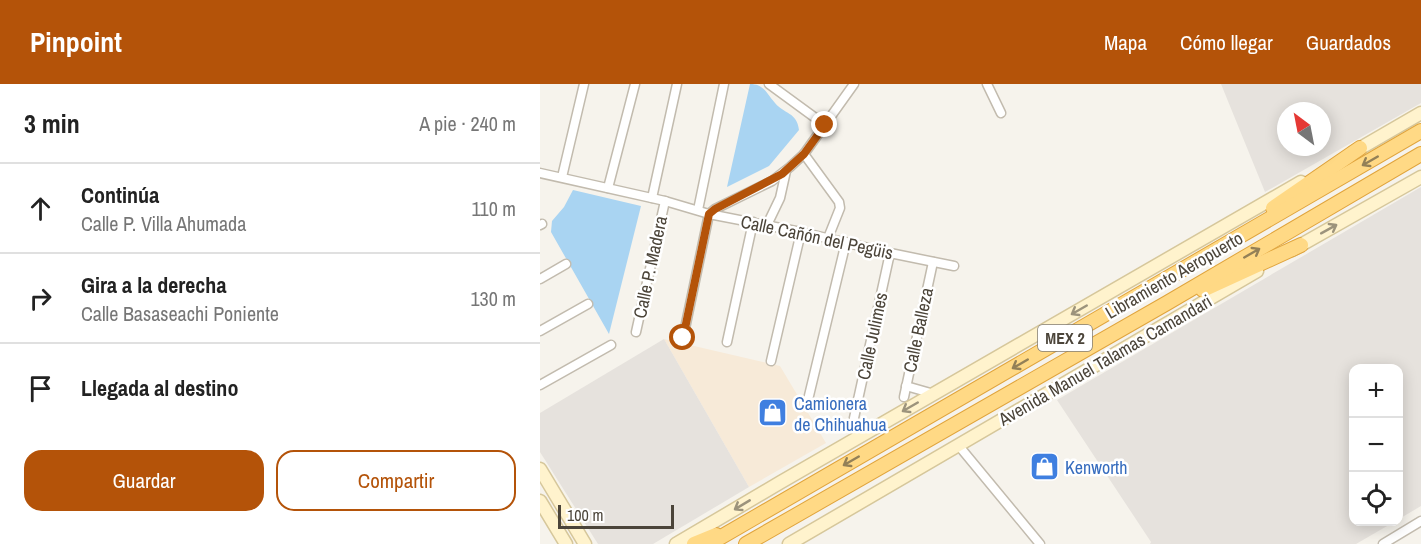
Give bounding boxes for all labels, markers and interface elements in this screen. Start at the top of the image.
text: Pinpoint [30,23,122,61]
text: Mapa [1104,28,1147,57]
text: Cómo llegar [1180,28,1273,57]
text: Guardados [1306,28,1391,57]
north arrow [1277,102,1331,156]
text: 3 min [24,106,80,141]
text: A pie · 240 m [419,110,516,137]
route end [811,111,837,137]
one-way arrow [1362,155,1379,167]
text: Continúa [81,180,159,210]
icon: ahead [24,192,57,225]
text: 110 m [472,195,516,222]
street label: Calle Cañón del Pegüis [739,209,895,265]
text: Calle P. Villa Ahumada [81,210,246,237]
street label: Calle P. Madera [627,214,673,320]
one-way arrow [1320,223,1337,235]
street label: Libramiento Aeropuerto [1101,225,1247,325]
one-way arrow [1243,247,1260,259]
text: Gira a la derecha [81,270,226,300]
icon: right [24,282,57,315]
text: 130 m [470,285,516,312]
street label: Calle Balleza [897,285,939,375]
street label: Avenida Manuel Talamas Camandari [993,289,1216,432]
street label: Calle Julimes [851,290,893,382]
text: Calle Basaseachi Poniente [81,300,279,327]
one-way arrow [1071,305,1089,316]
route start [669,324,695,350]
road number: MEX 2 [1038,325,1092,351]
one-way arrow [1012,358,1029,370]
map controls [1349,364,1403,526]
button: + [1349,364,1403,418]
icon: arrive [24,372,57,405]
text: Llegada al destino [81,373,238,403]
place label: Camionera de Chihuahua [794,391,887,437]
shop icon: Camionera de Chihuahua [757,397,789,429]
one-way arrow [902,402,919,414]
button: − [1349,418,1403,472]
button: Guardar [24,450,264,511]
button: Compartir [276,450,516,511]
shop icon: Kenworth [1028,451,1060,483]
place label: Kenworth [1065,455,1127,480]
one-way arrow [843,456,860,468]
button: locate [1349,472,1403,526]
one-way arrow [734,499,751,511]
scale bar [558,502,674,530]
text: 100 m [567,504,603,526]

